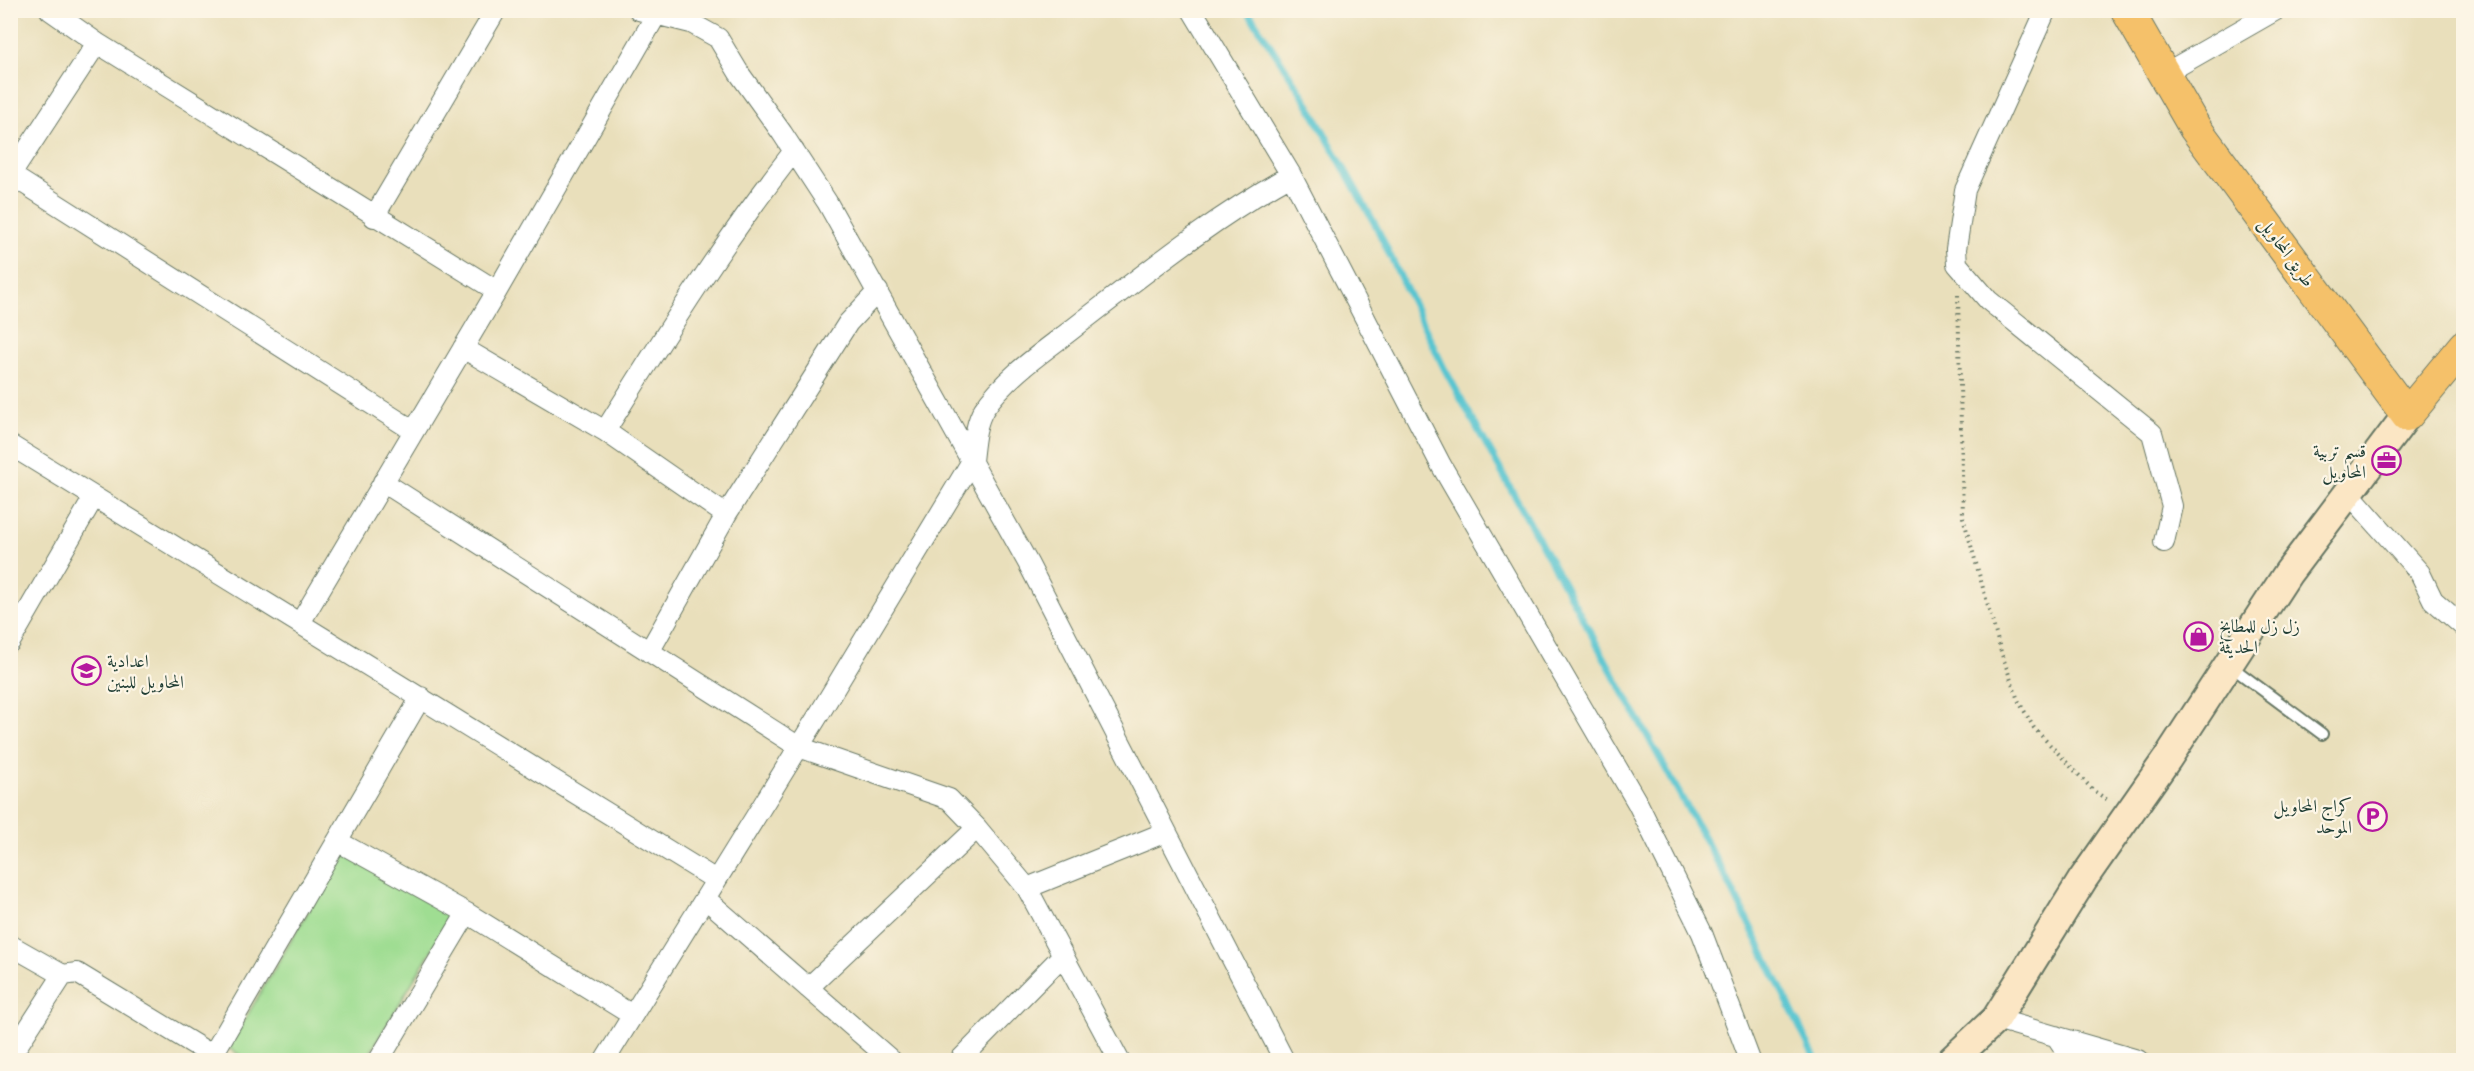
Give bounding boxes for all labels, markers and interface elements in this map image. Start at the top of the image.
street label: طريق المحاويل [2253,213,2320,292]
place label: قسم تربية المحاويل [2313,440,2366,485]
office icon: قسم تربية المحاويل [2371,445,2403,477]
place label: زل زل للمطابخ الحديثة [2219,615,2300,659]
shop icon: زل زل للمطابخ الحديثة [2182,620,2214,652]
place label: اعدادية المحاويل للبنين [107,650,184,695]
school or university icon: اعدادية المحاويل للبنين [70,655,102,687]
place label: كراج المحاويل الموحد [2273,795,2352,838]
parking icon: كراج المحاويل الموحد [2357,800,2389,832]

